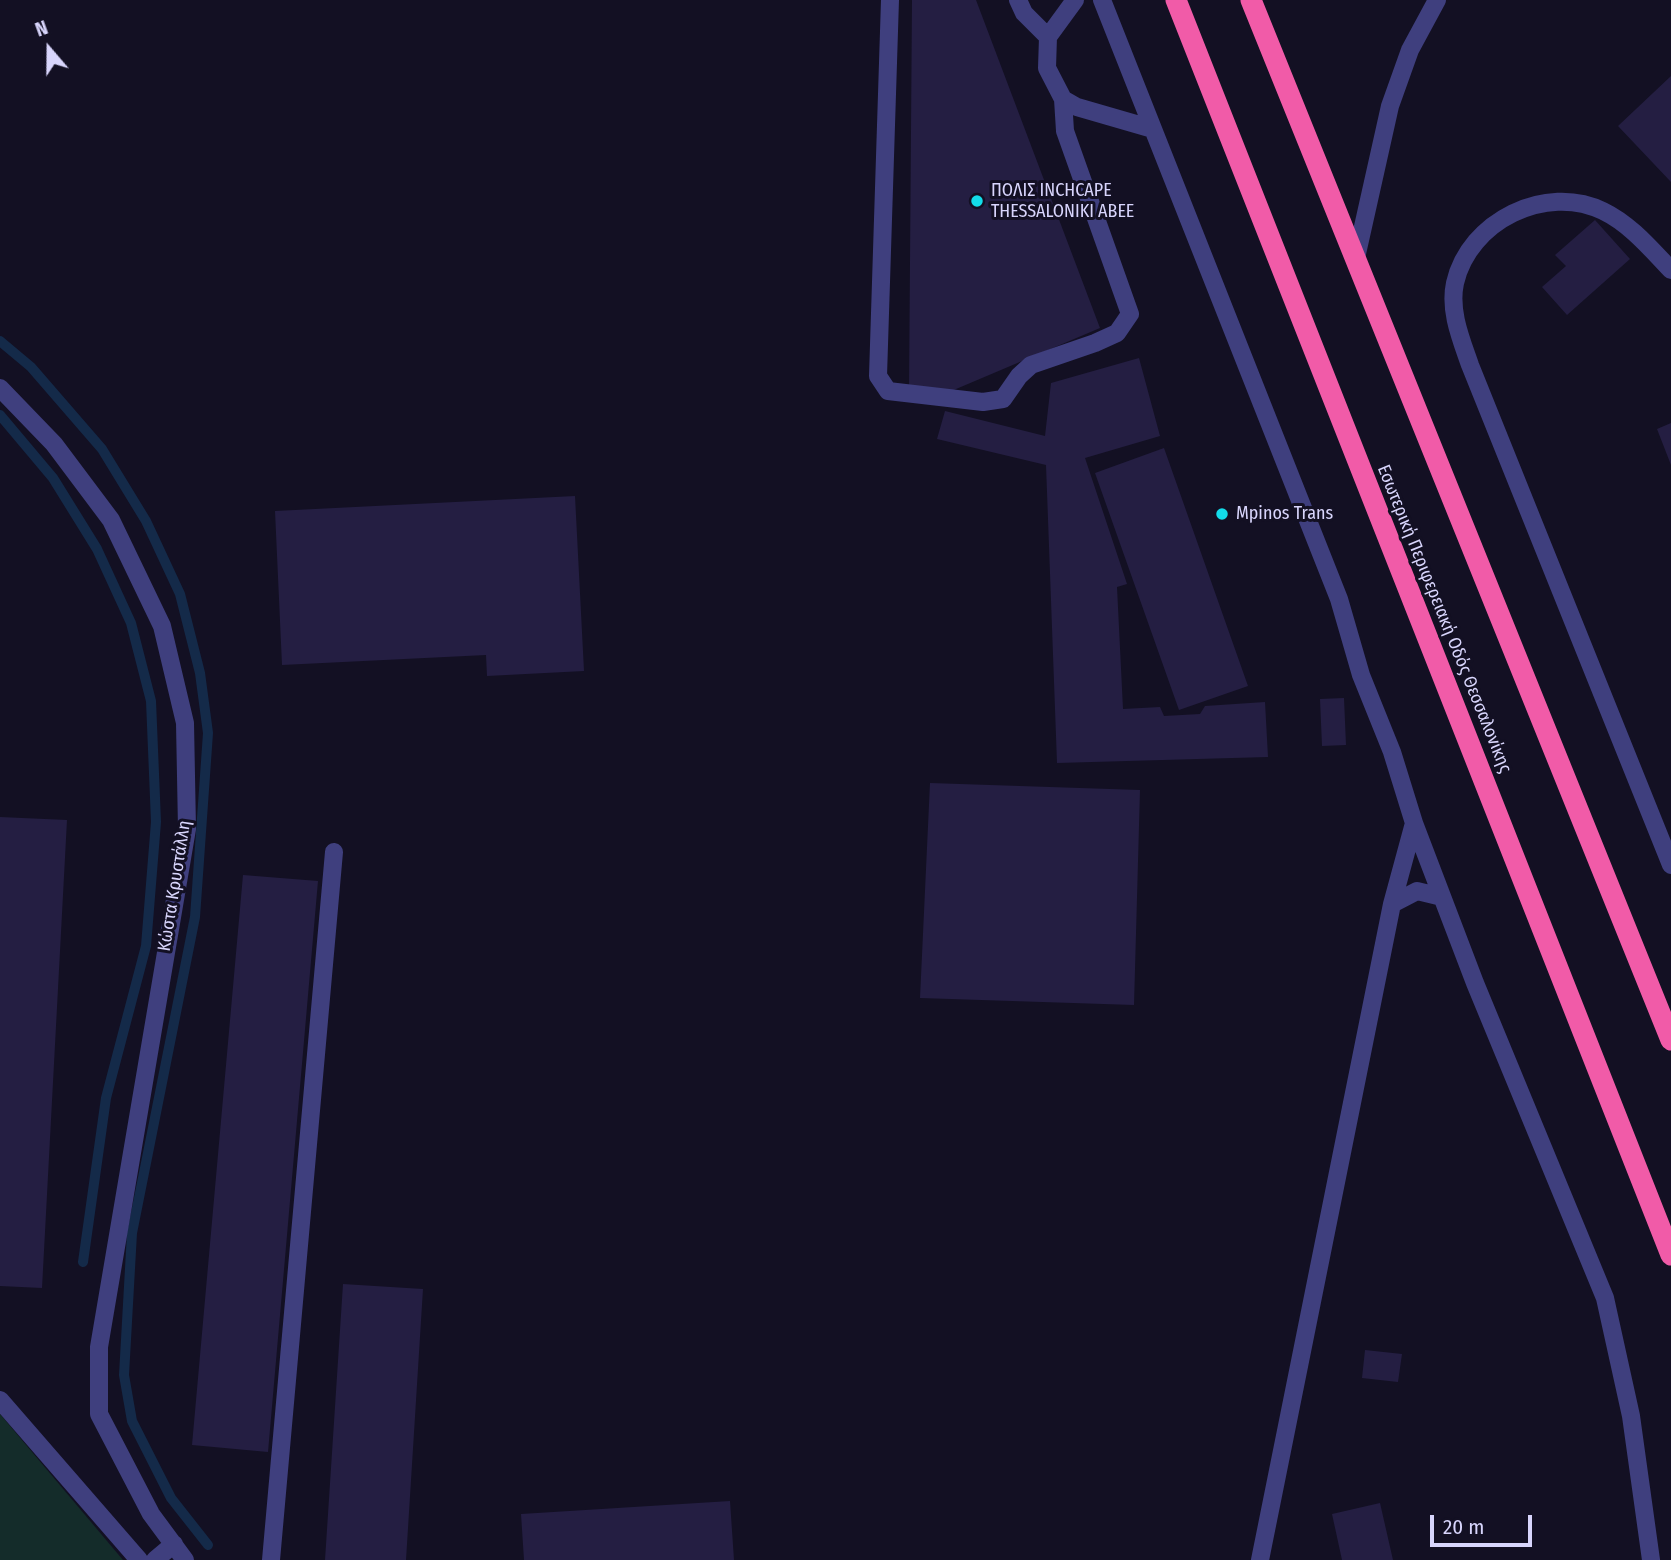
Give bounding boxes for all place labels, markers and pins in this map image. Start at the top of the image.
place label: ΠΟΛΙΣ INCHCAPE THESSALONIKI ΑΒΕΕ [991,180,1134,222]
marker: ΠΟΛΙΣ INCHCAPE THESSALONIKI ΑΒΕΕ [969,193,985,209]
place label: Mpinos Trans [1236,503,1333,525]
marker: Mpinos Trans [1214,506,1230,522]

